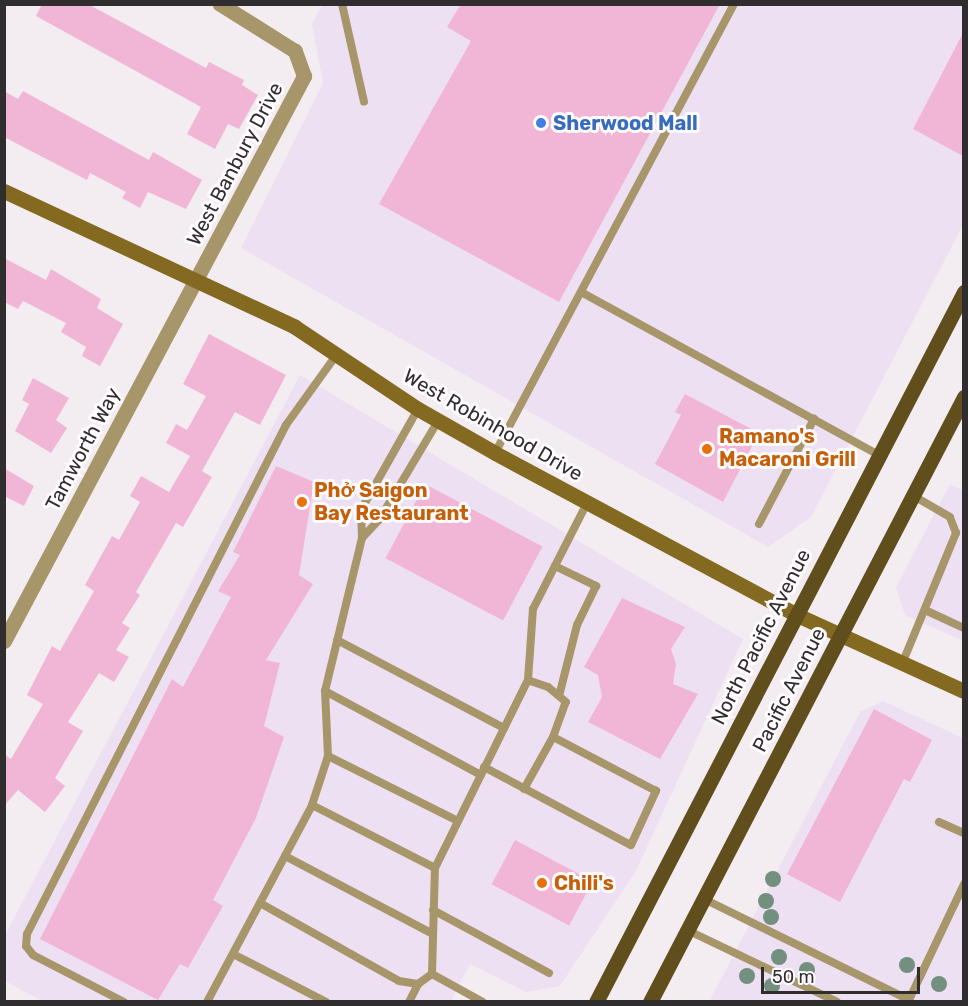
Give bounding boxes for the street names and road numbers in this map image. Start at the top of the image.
street label: West Banbury Drive [182,78,288,250]
street label: West Robinhood Drive [399,364,587,486]
street label: Tamworth Way [41,384,125,514]
street label: North Pacific Avenue [706,545,816,729]
street label: Pacific Avenue [747,624,831,756]

